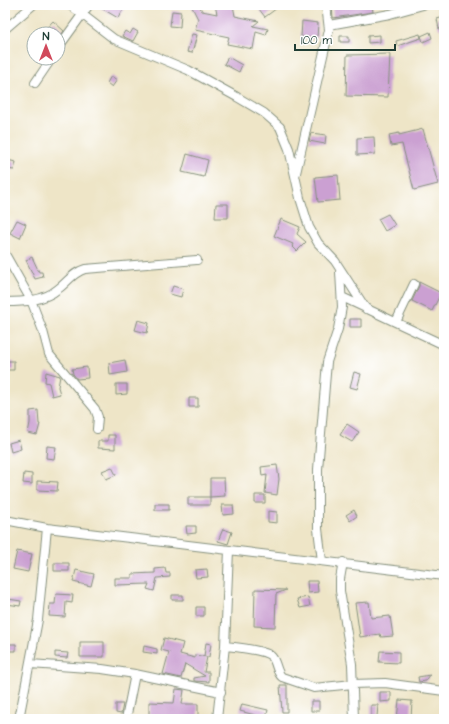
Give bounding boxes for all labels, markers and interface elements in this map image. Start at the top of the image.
north arrow [26,26,66,66]
scale bar [295,26,395,52]
text: N [43,29,50,44]
text: 100 m [301,32,332,49]

